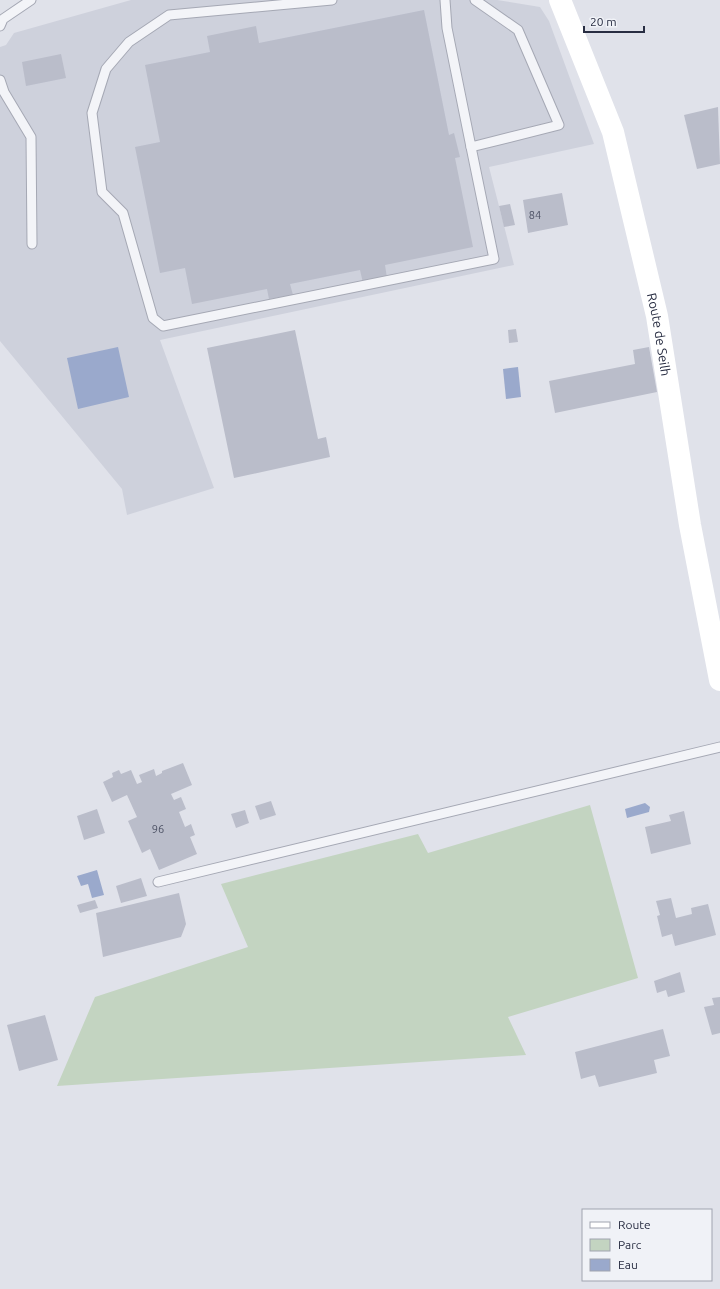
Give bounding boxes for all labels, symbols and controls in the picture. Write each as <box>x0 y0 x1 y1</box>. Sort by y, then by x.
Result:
scale bar <box>584 8 644 34</box>
text: 20 m <box>590 15 617 28</box>
house number: 84 <box>529 209 541 221</box>
street label: Route de Seilh <box>645 291 673 377</box>
house number: 96 <box>152 823 164 835</box>
legend <box>582 1209 712 1281</box>
text: Route <box>618 1218 651 1231</box>
text: Parc <box>618 1238 642 1251</box>
text: Eau <box>618 1258 638 1271</box>

